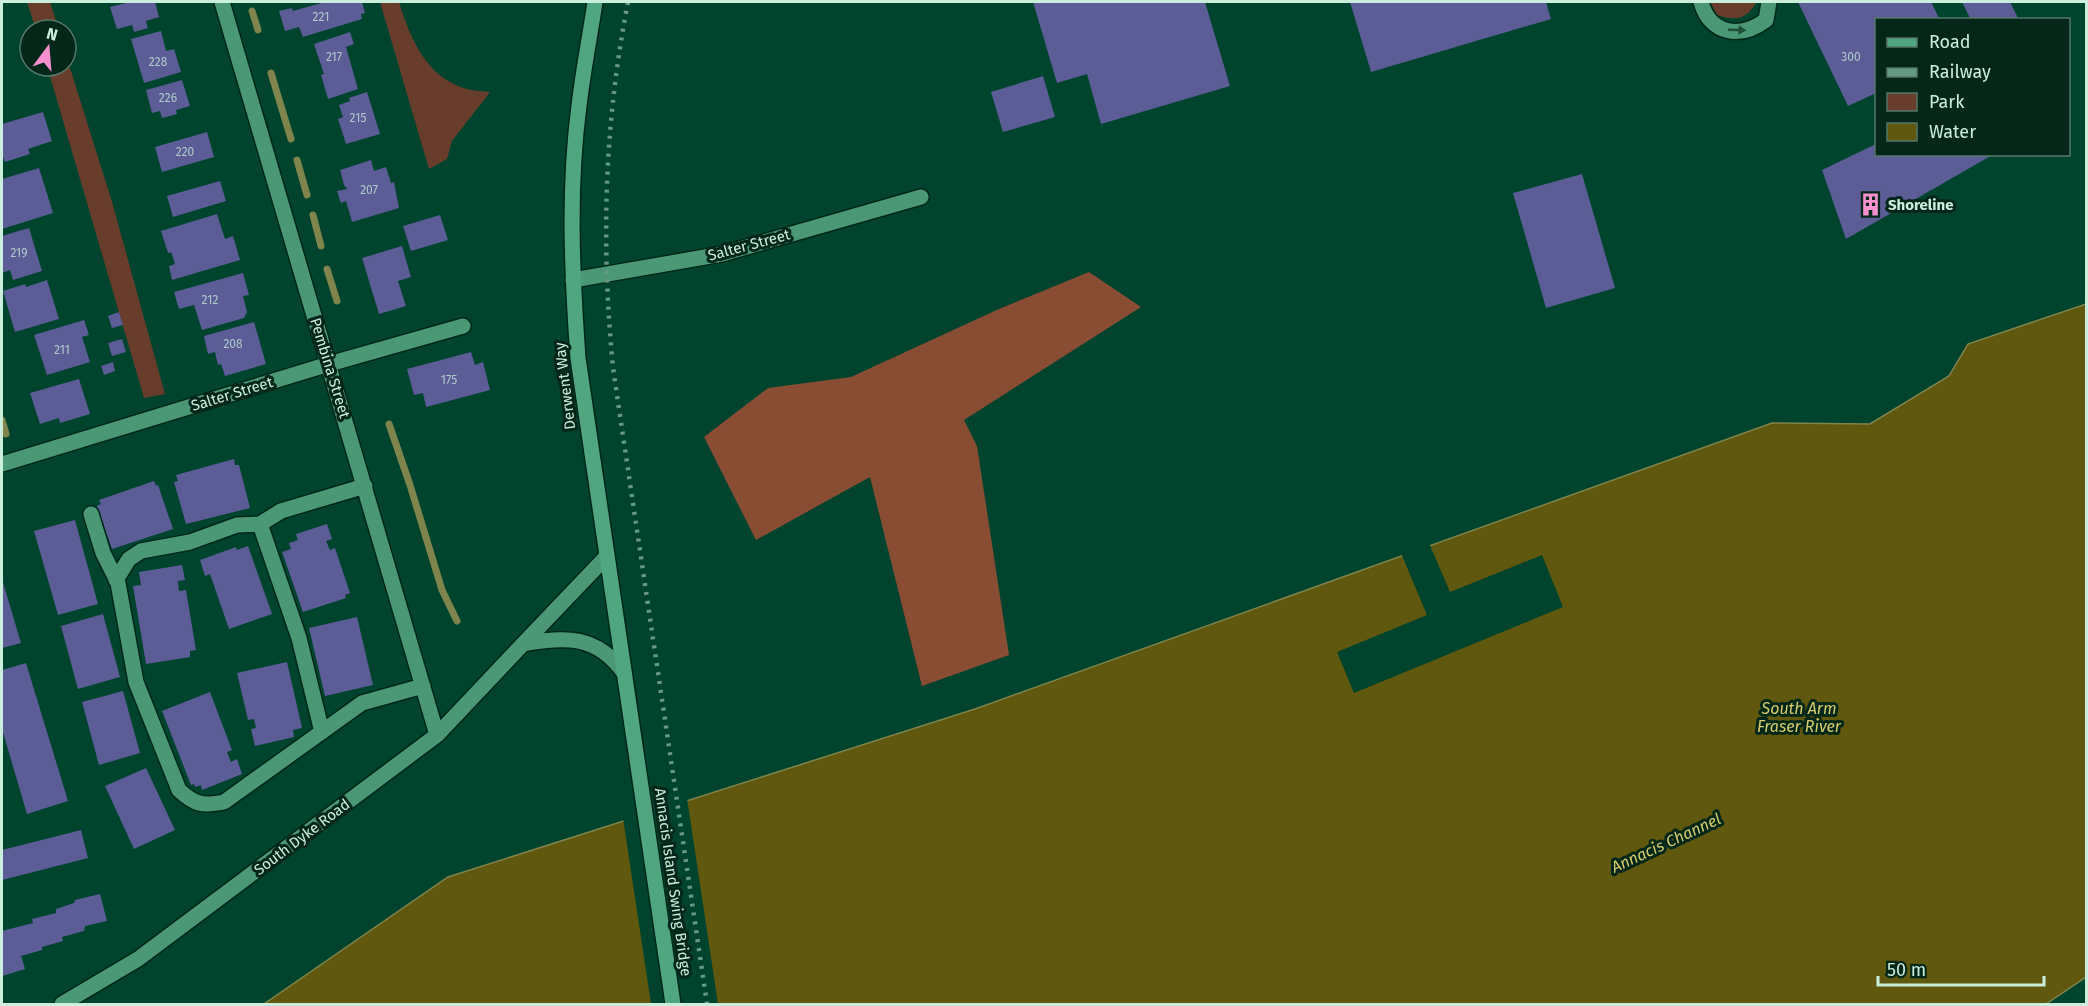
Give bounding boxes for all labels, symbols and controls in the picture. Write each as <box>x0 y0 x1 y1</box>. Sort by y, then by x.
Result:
house number: 221 <box>313 10 329 24</box>
north arrow <box>18 18 78 78</box>
legend <box>1875 18 2070 156</box>
text: N <box>44 23 60 45</box>
one-way arrow <box>1728 26 1747 35</box>
text: Road <box>1929 31 1971 53</box>
house number: 217 <box>326 50 342 64</box>
house number: 300 <box>1841 50 1861 64</box>
house number: 228 <box>149 55 168 69</box>
text: Railway <box>1929 61 1991 83</box>
house number: 226 <box>159 91 177 105</box>
text: Park <box>1929 91 1965 113</box>
house number: 215 <box>350 111 366 125</box>
text: Water <box>1929 121 1976 143</box>
house number: 220 <box>176 145 195 159</box>
house number: 207 <box>360 183 378 197</box>
building icon: Shoreline <box>1857 192 1883 218</box>
place label: Shoreline <box>1888 196 1953 214</box>
street label: Salter Street <box>706 225 793 265</box>
house number: 219 <box>10 246 28 260</box>
house number: 212 <box>202 293 218 307</box>
street label: Pembina Street <box>306 316 354 421</box>
house number: 208 <box>223 337 243 351</box>
street label: Derwent Way <box>551 341 579 431</box>
house number: 211 <box>54 343 70 357</box>
street label: Salter Street <box>189 373 276 415</box>
house number: 175 <box>441 373 457 387</box>
water label: South Arm Fraser River <box>1757 699 1842 736</box>
street label: Annacis Island Swing Bridge <box>651 787 695 977</box>
street label: South Dyke Road <box>251 795 353 879</box>
water label: Annacis Channel <box>1607 809 1724 877</box>
scale bar <box>1878 949 2044 987</box>
text: 50 m <box>1887 959 1926 981</box>

